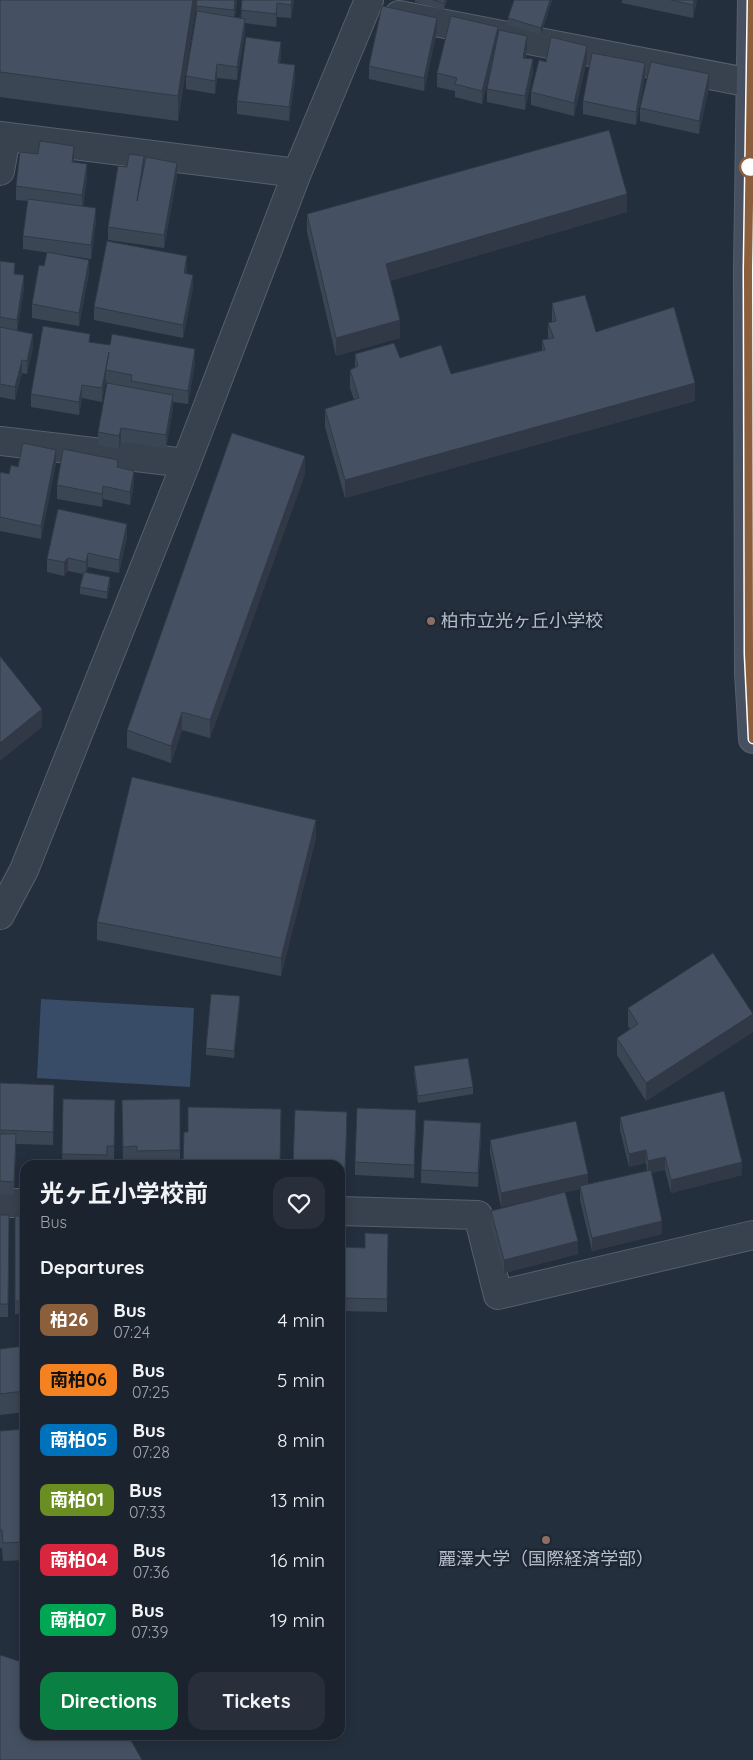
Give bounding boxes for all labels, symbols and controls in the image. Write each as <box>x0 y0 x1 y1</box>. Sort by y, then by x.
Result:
unlabelled marker <box>739 156 753 178</box>
place label: 柏市立光ヶ丘小学校 <box>441 609 603 632</box>
marker: 柏市立光ヶ丘小学校 <box>425 615 437 627</box>
button: heart <box>273 1177 325 1229</box>
text: 光ヶ丘小学校前 <box>40 1178 208 1208</box>
text: Bus <box>40 1212 67 1232</box>
text: Departures <box>40 1255 144 1279</box>
text: Bus <box>113 1298 146 1322</box>
text: 柏26 <box>50 1308 88 1331</box>
text: 4 min <box>277 1308 325 1332</box>
text: 07:24 <box>113 1322 150 1342</box>
text: Bus <box>132 1358 165 1382</box>
text: 南柏06 <box>50 1368 107 1391</box>
text: 5 min <box>277 1368 325 1392</box>
text: 07:25 <box>132 1382 169 1402</box>
text: Bus <box>132 1418 165 1442</box>
text: 南柏05 <box>50 1428 107 1451</box>
text: 8 min <box>277 1428 325 1452</box>
text: 07:28 <box>132 1442 170 1462</box>
text: Bus <box>129 1478 162 1502</box>
text: 南柏01 <box>50 1488 104 1511</box>
text: 13 min <box>270 1488 325 1512</box>
text: 07:33 <box>129 1502 166 1522</box>
marker: 麗澤大学（国際経済学部） <box>540 1534 552 1546</box>
text: Bus <box>133 1538 165 1562</box>
place label: 麗澤大学（国際経済学部） <box>438 1547 654 1570</box>
text: 南柏04 <box>50 1548 108 1571</box>
text: 16 min <box>270 1548 325 1572</box>
text: 07:36 <box>133 1562 169 1582</box>
text: Bus <box>131 1598 164 1622</box>
text: 南柏07 <box>50 1608 106 1631</box>
text: 19 min <box>270 1608 325 1632</box>
text: 07:39 <box>131 1622 168 1642</box>
button: Directions <box>40 1672 178 1730</box>
button: Tickets <box>188 1672 325 1730</box>

